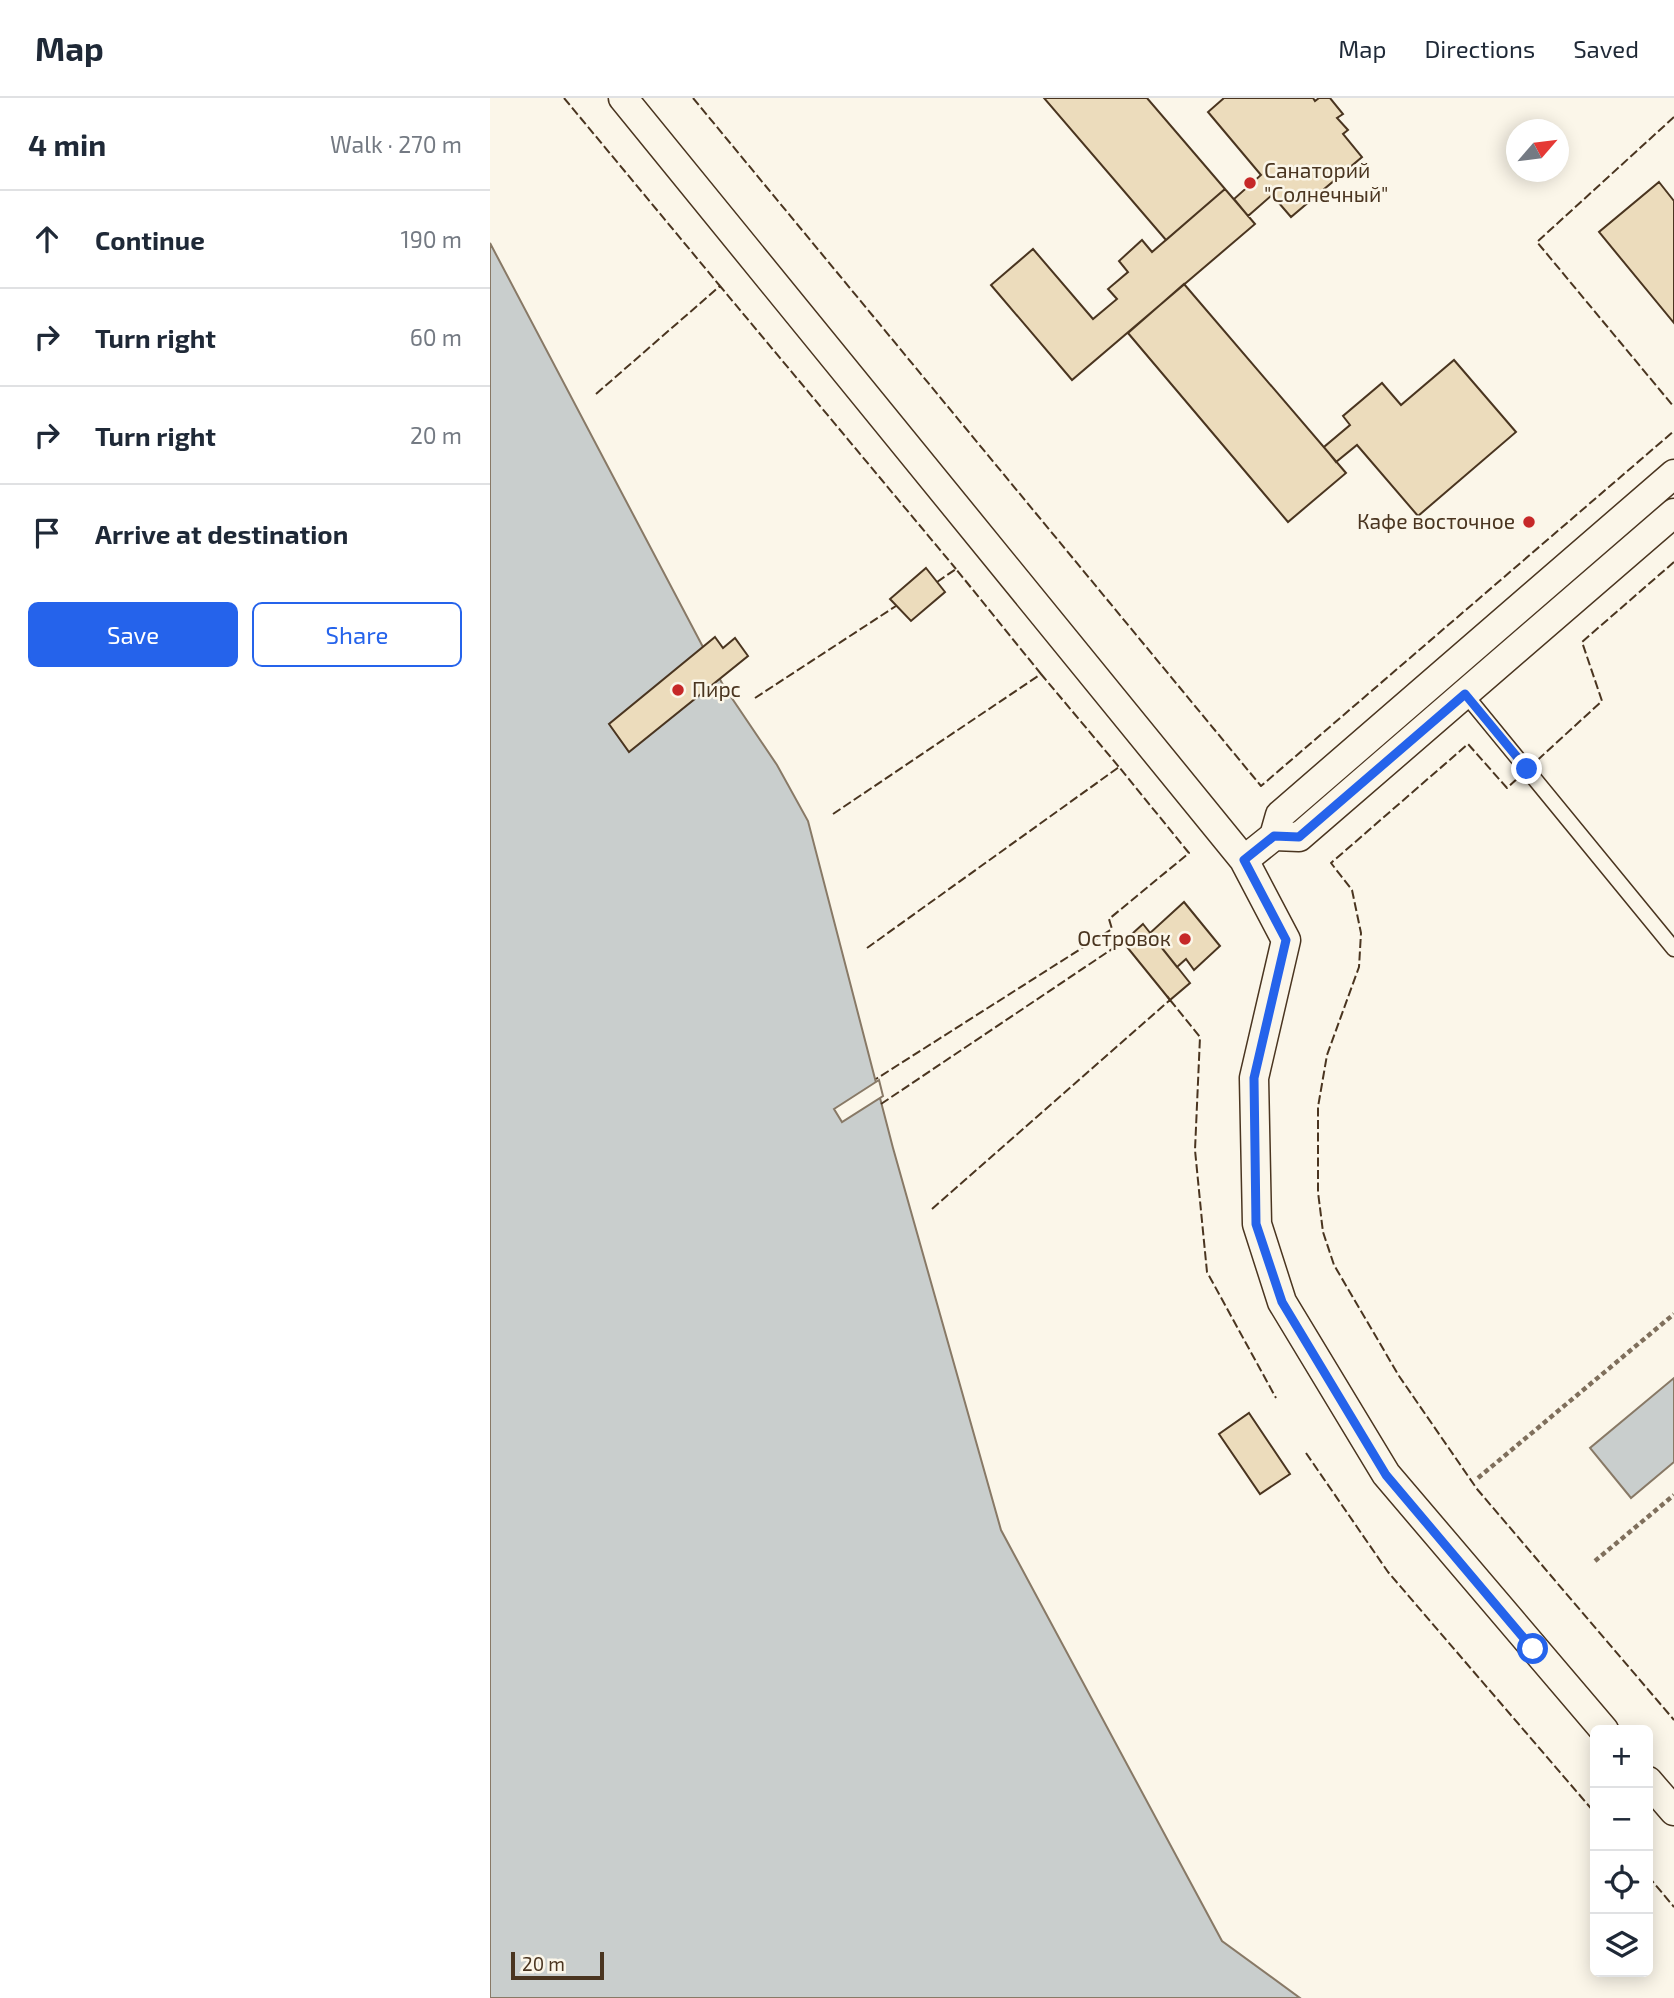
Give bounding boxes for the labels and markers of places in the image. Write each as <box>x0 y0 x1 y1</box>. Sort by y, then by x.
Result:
place label: Санаторий "Солнечный" <box>1264 157 1388 206</box>
marker: Санаторий "Солнечный" <box>1242 175 1258 191</box>
place label: Кафе восточное <box>1357 508 1515 533</box>
marker: Кафе восточное <box>1521 514 1537 530</box>
place label: Пирс <box>692 676 741 701</box>
marker: Пирс <box>670 682 686 698</box>
place label: Островок <box>1077 925 1171 950</box>
marker: Островок <box>1177 931 1193 947</box>

